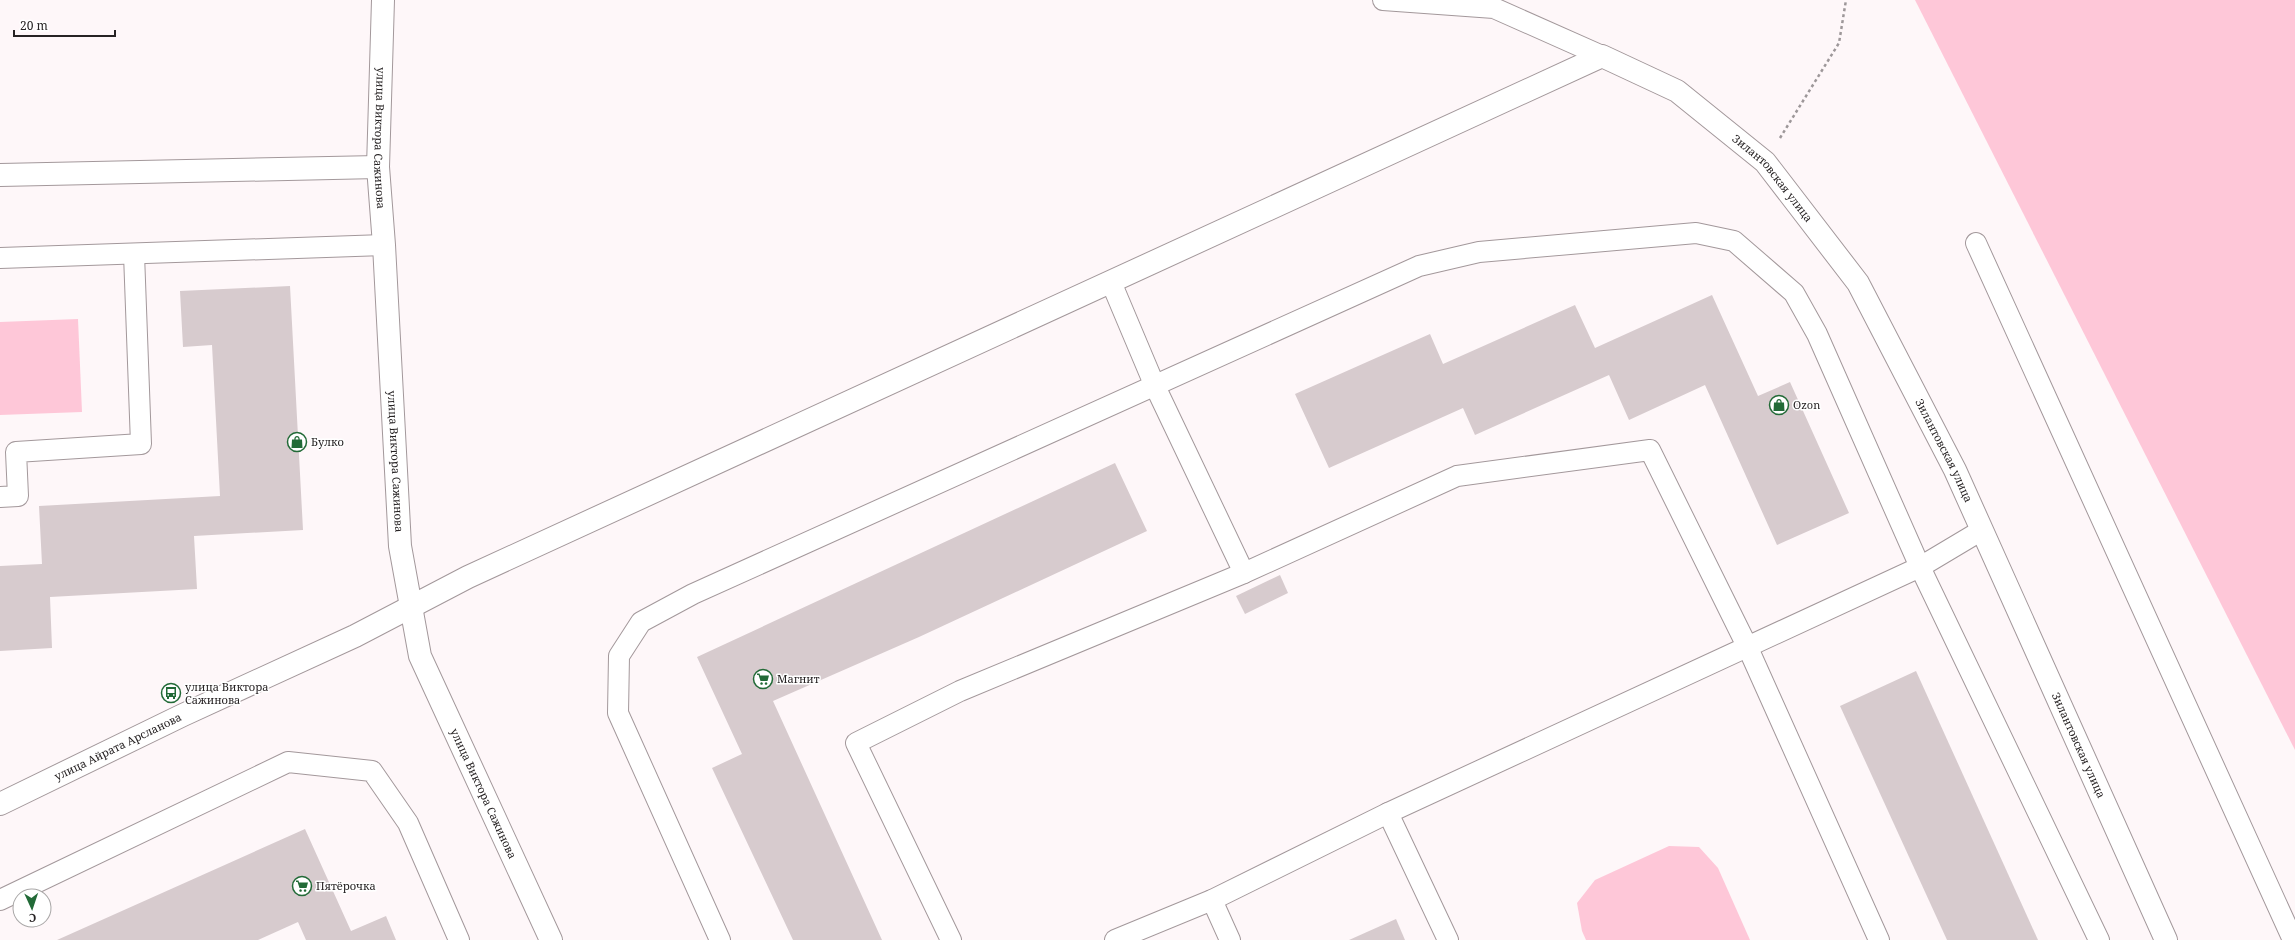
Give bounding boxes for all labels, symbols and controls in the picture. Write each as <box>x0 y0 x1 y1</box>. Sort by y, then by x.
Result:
scale bar <box>14 12 115 38</box>
text: 20 m <box>20 17 48 34</box>
street label: улица Виктора Сажинова <box>371 67 389 209</box>
street label: Зилантовская улица <box>1729 131 1816 225</box>
street label: улица Виктора Сажинова <box>385 390 407 533</box>
shop icon: Ozon <box>1768 394 1790 416</box>
street label: Зилантовская улица <box>1912 396 1977 505</box>
place label: Ozon <box>1793 397 1820 412</box>
shop icon: Булко <box>286 431 308 453</box>
place label: Булко <box>311 434 344 449</box>
supermarket icon: Магнит <box>752 668 774 690</box>
place label: Магнит <box>777 671 820 686</box>
place label: улица Виктора Сажинова <box>185 679 268 707</box>
bus stop icon: улица Виктора Сажинова <box>160 682 182 704</box>
street label: Зилантовская улица <box>2049 690 2109 800</box>
street label: улица Айрата Арсланова <box>51 709 184 784</box>
street label: улица Виктора Сажинова <box>447 726 520 861</box>
supermarket icon: Пятёрочка <box>291 875 313 897</box>
place label: Пятёрочка <box>316 878 376 893</box>
north arrow <box>12 888 52 928</box>
text: С <box>29 911 37 926</box>

